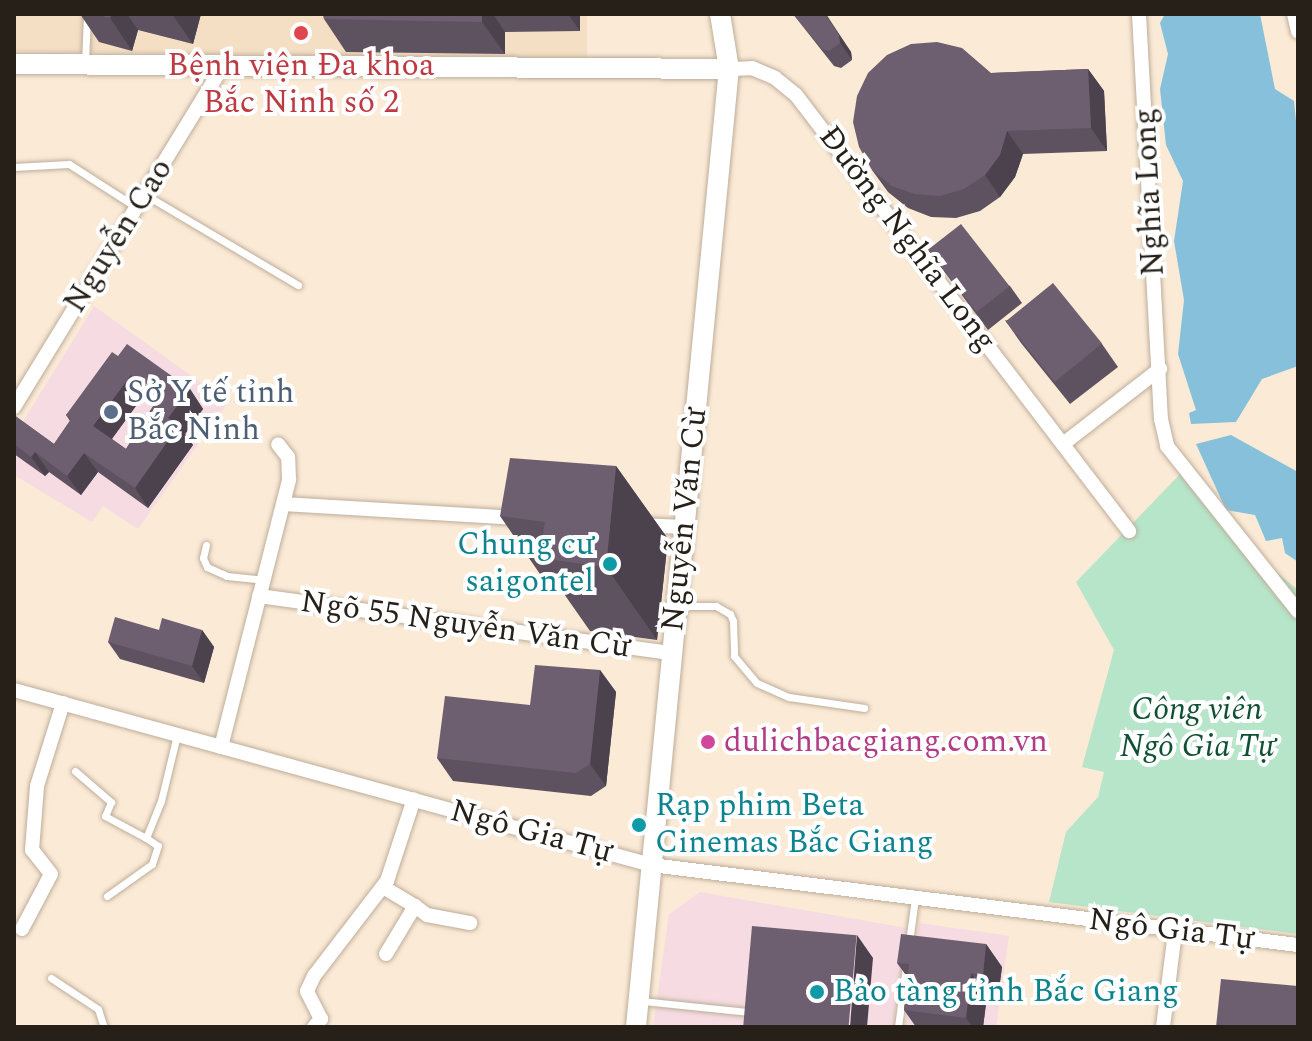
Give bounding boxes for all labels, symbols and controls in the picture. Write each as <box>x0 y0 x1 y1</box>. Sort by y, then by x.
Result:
marker: Bệnh viện Đa khoa Bắc Ninh số 2 <box>290 22 312 44</box>
place label: Bệnh viện Đa khoa Bắc Ninh số 2 <box>167 48 435 123</box>
street label: Nghĩa Long <box>1126 107 1174 277</box>
street label: Đường Nghĩa Long <box>810 119 1004 359</box>
street label: Nguyễn Cao <box>56 152 182 320</box>
place label: Sở Y tế tỉnh Bắc Ninh <box>127 375 294 450</box>
marker: Sở Y tế tỉnh Bắc Ninh <box>102 403 120 421</box>
street label: Nguyễn Văn Cừ <box>654 407 716 633</box>
place label: Chung cư saigontel <box>457 527 594 602</box>
marker: Chung cư saigontel <box>601 555 619 573</box>
street label: Ngõ 55 Nguyễn Văn Cừ <box>298 583 632 667</box>
park label: Công viên Ngô Gia Tự <box>1120 692 1274 767</box>
place label: dulichbacgiang.com.vn <box>724 723 1048 761</box>
marker: dulichbacgiang.com.vn <box>699 733 717 751</box>
place label: Rạp phim Beta Cinemas Bắc Giang <box>655 788 933 863</box>
street label: Ngô Gia Tự <box>446 792 616 872</box>
marker: Rạp phim Beta Cinemas Bắc Giang <box>630 816 648 834</box>
street label: Ngô Gia Tự <box>1087 901 1255 959</box>
place label: Bảo tàng tỉnh Bắc Giang <box>833 973 1179 1011</box>
marker: Bảo tàng tỉnh Bắc Giang <box>808 983 826 1001</box>

